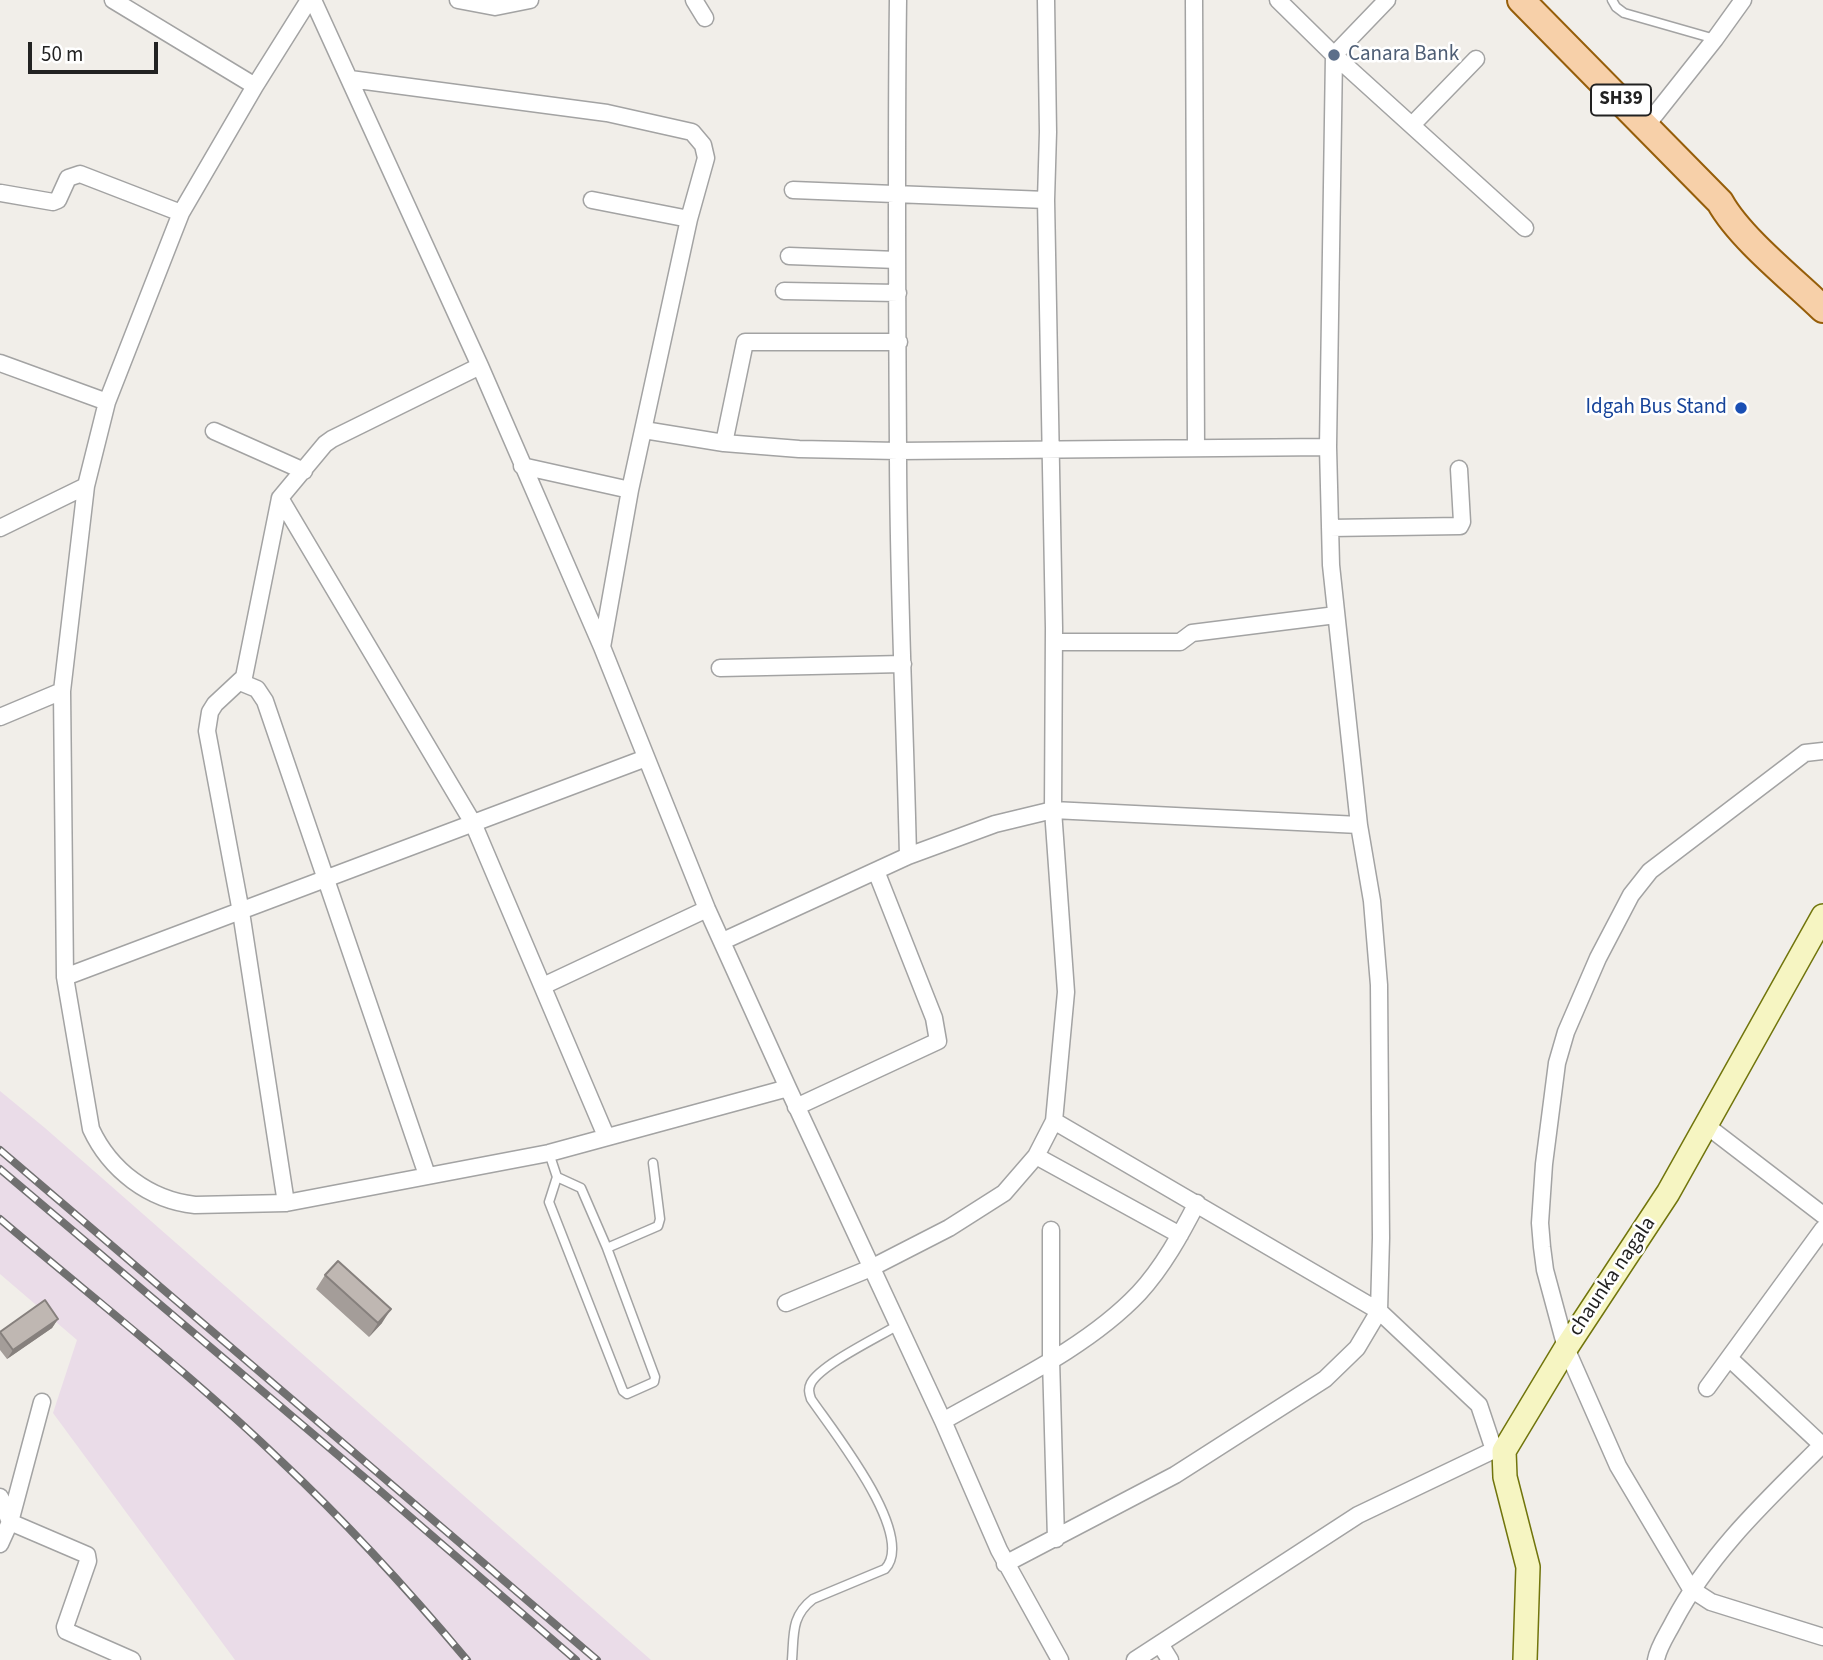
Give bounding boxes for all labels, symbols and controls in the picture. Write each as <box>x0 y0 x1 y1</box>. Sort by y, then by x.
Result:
scale bar <box>32 28 161 72</box>
text: 50 m <box>41 39 83 69</box>
place label: Canara Bank <box>1348 42 1459 68</box>
marker: Canara Bank <box>1326 47 1342 63</box>
road number: SH39 <box>1591 85 1651 116</box>
place label: Idgah Bus Stand <box>1586 395 1727 421</box>
marker: Idgah Bus Stand <box>1733 400 1749 416</box>
street label: chaunka nagala <box>1564 1213 1662 1341</box>

